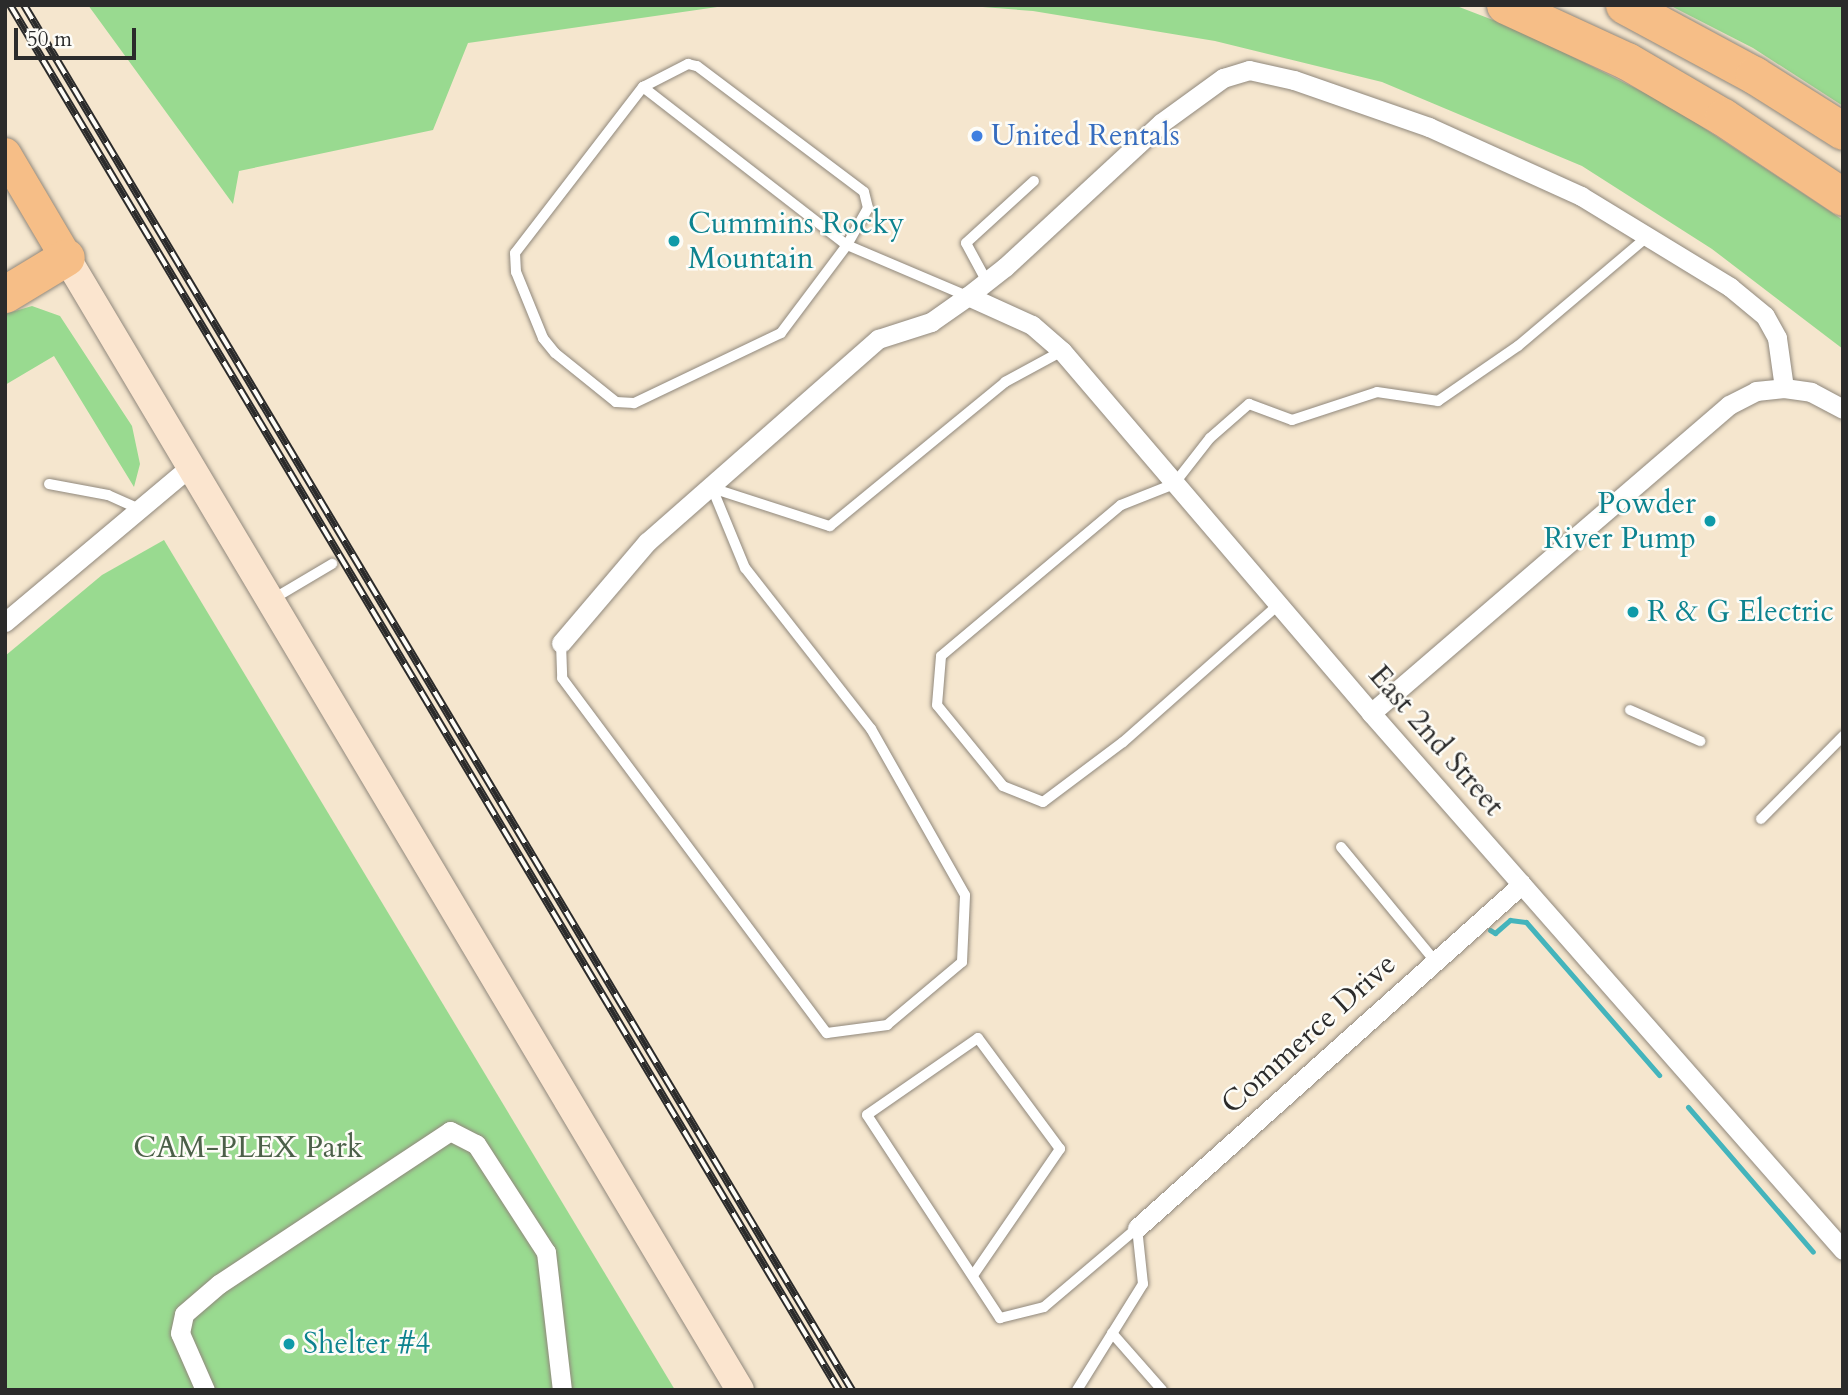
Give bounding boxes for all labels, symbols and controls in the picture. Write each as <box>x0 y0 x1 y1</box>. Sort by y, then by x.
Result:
scale bar <box>18 14 140 58</box>
text: 50 m <box>27 25 72 54</box>
place label: United Rentals <box>991 118 1180 154</box>
marker: United Rentals <box>969 128 985 144</box>
place label: Cummins Rocky Mountain <box>688 206 904 276</box>
marker: Cummins Rocky Mountain <box>666 233 682 249</box>
place label: Powder River Pump <box>1543 486 1696 556</box>
marker: Powder River Pump <box>1702 513 1718 529</box>
place label: R & G Electric <box>1647 594 1834 630</box>
marker: R & G Electric <box>1625 604 1641 620</box>
street label: East 2nd Street <box>1361 658 1511 824</box>
street label: Commerce Drive <box>1214 946 1404 1122</box>
park label: CAM-PLEX Park <box>133 1130 363 1166</box>
place label: Shelter #4 <box>303 1326 431 1362</box>
marker: Shelter #4 <box>281 1336 297 1352</box>

